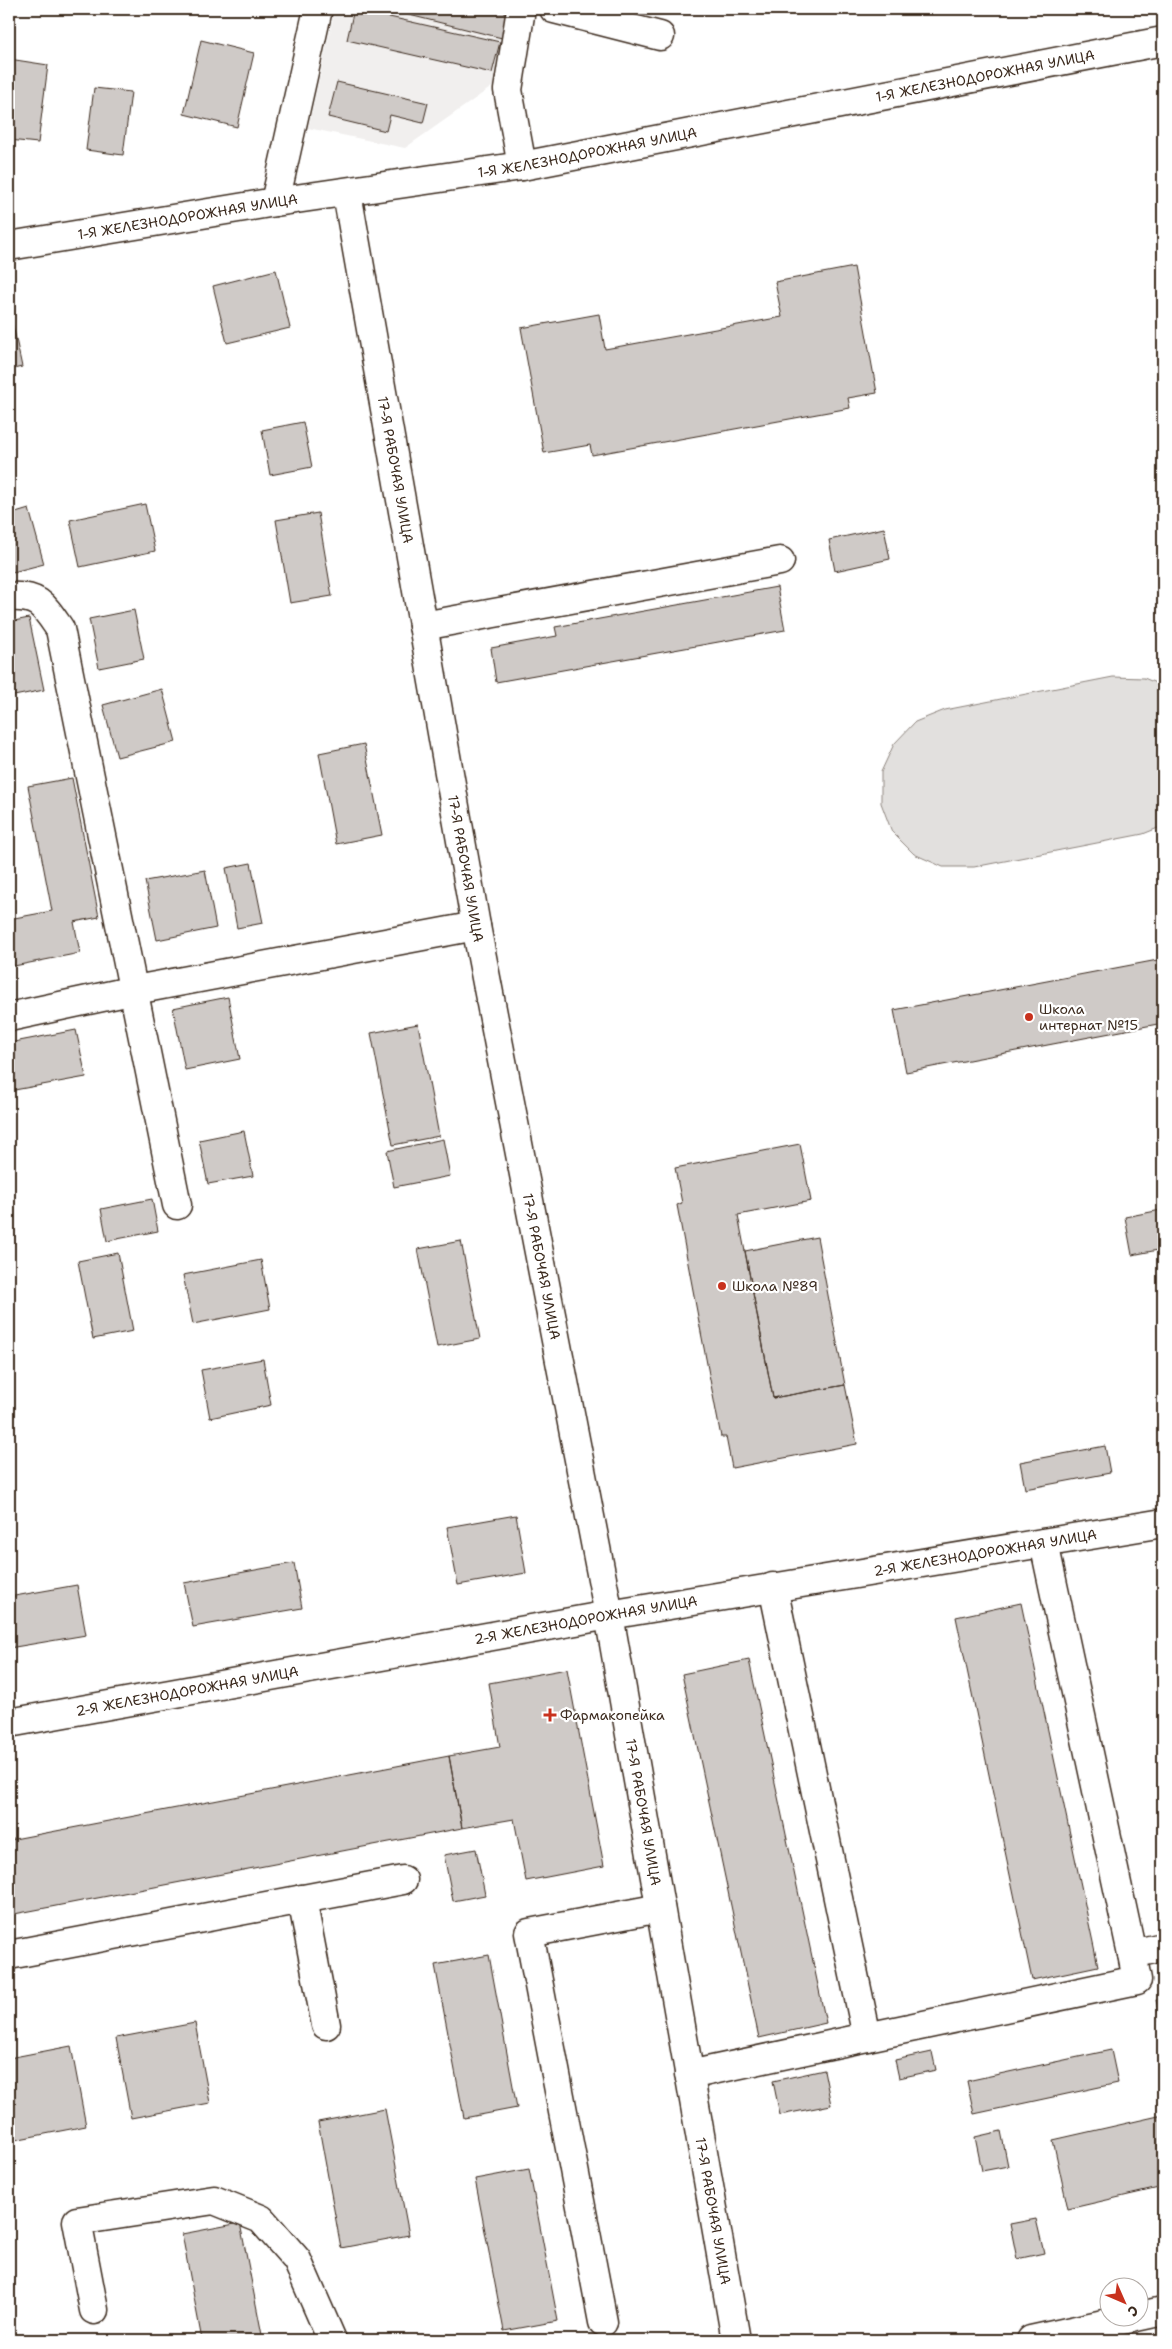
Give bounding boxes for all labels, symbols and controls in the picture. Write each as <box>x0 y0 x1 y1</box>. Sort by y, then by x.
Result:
street label: 1-Я ЖЕЛЕЗНОДОРОЖНАЯ УЛИЦА <box>874 46 1096 106</box>
street label: 1-Я ЖЕЛЕЗНОДОРОЖНАЯ УЛИЦА <box>477 123 699 181</box>
street label: 1-Я ЖЕЛЕЗНОДОРОЖНАЯ УЛИЦА <box>76 190 299 244</box>
street label: 17-Я РАБОЧАЯ УЛИЦА <box>374 395 417 545</box>
street label: 17-Я РАБОЧАЯ УЛИЦА <box>444 794 488 944</box>
place label: Школа интернат №15 <box>1039 1000 1138 1034</box>
marker: Школа интернат №15 <box>1023 1011 1035 1023</box>
street label: 17-Я РАБОЧАЯ УЛИЦА <box>519 1192 565 1341</box>
place label: Школа №89 <box>732 1277 818 1295</box>
marker: Школа №89 <box>716 1280 728 1292</box>
street label: 2-Я ЖЕЛЕЗНОДОРОЖНАЯ УЛИЦА <box>872 1525 1098 1580</box>
street label: 2-Я ЖЕЛЕЗНОДОРОЖНАЯ УЛИЦА <box>473 1591 699 1648</box>
street label: 2-Я ЖЕЛЕЗНОДОРОЖНАЯ УЛИЦА <box>74 1662 300 1720</box>
place label: Фармакопейка <box>560 1706 665 1724</box>
marker: Фармакопейка <box>544 1709 556 1721</box>
street label: 17-Я РАБОЧАЯ УЛИЦА <box>622 1737 665 1887</box>
street label: 17-Я РАБОЧАЯ УЛИЦА <box>692 2136 735 2286</box>
north arrow <box>1100 2276 1150 2326</box>
text: С <box>1124 2302 1143 2321</box>

